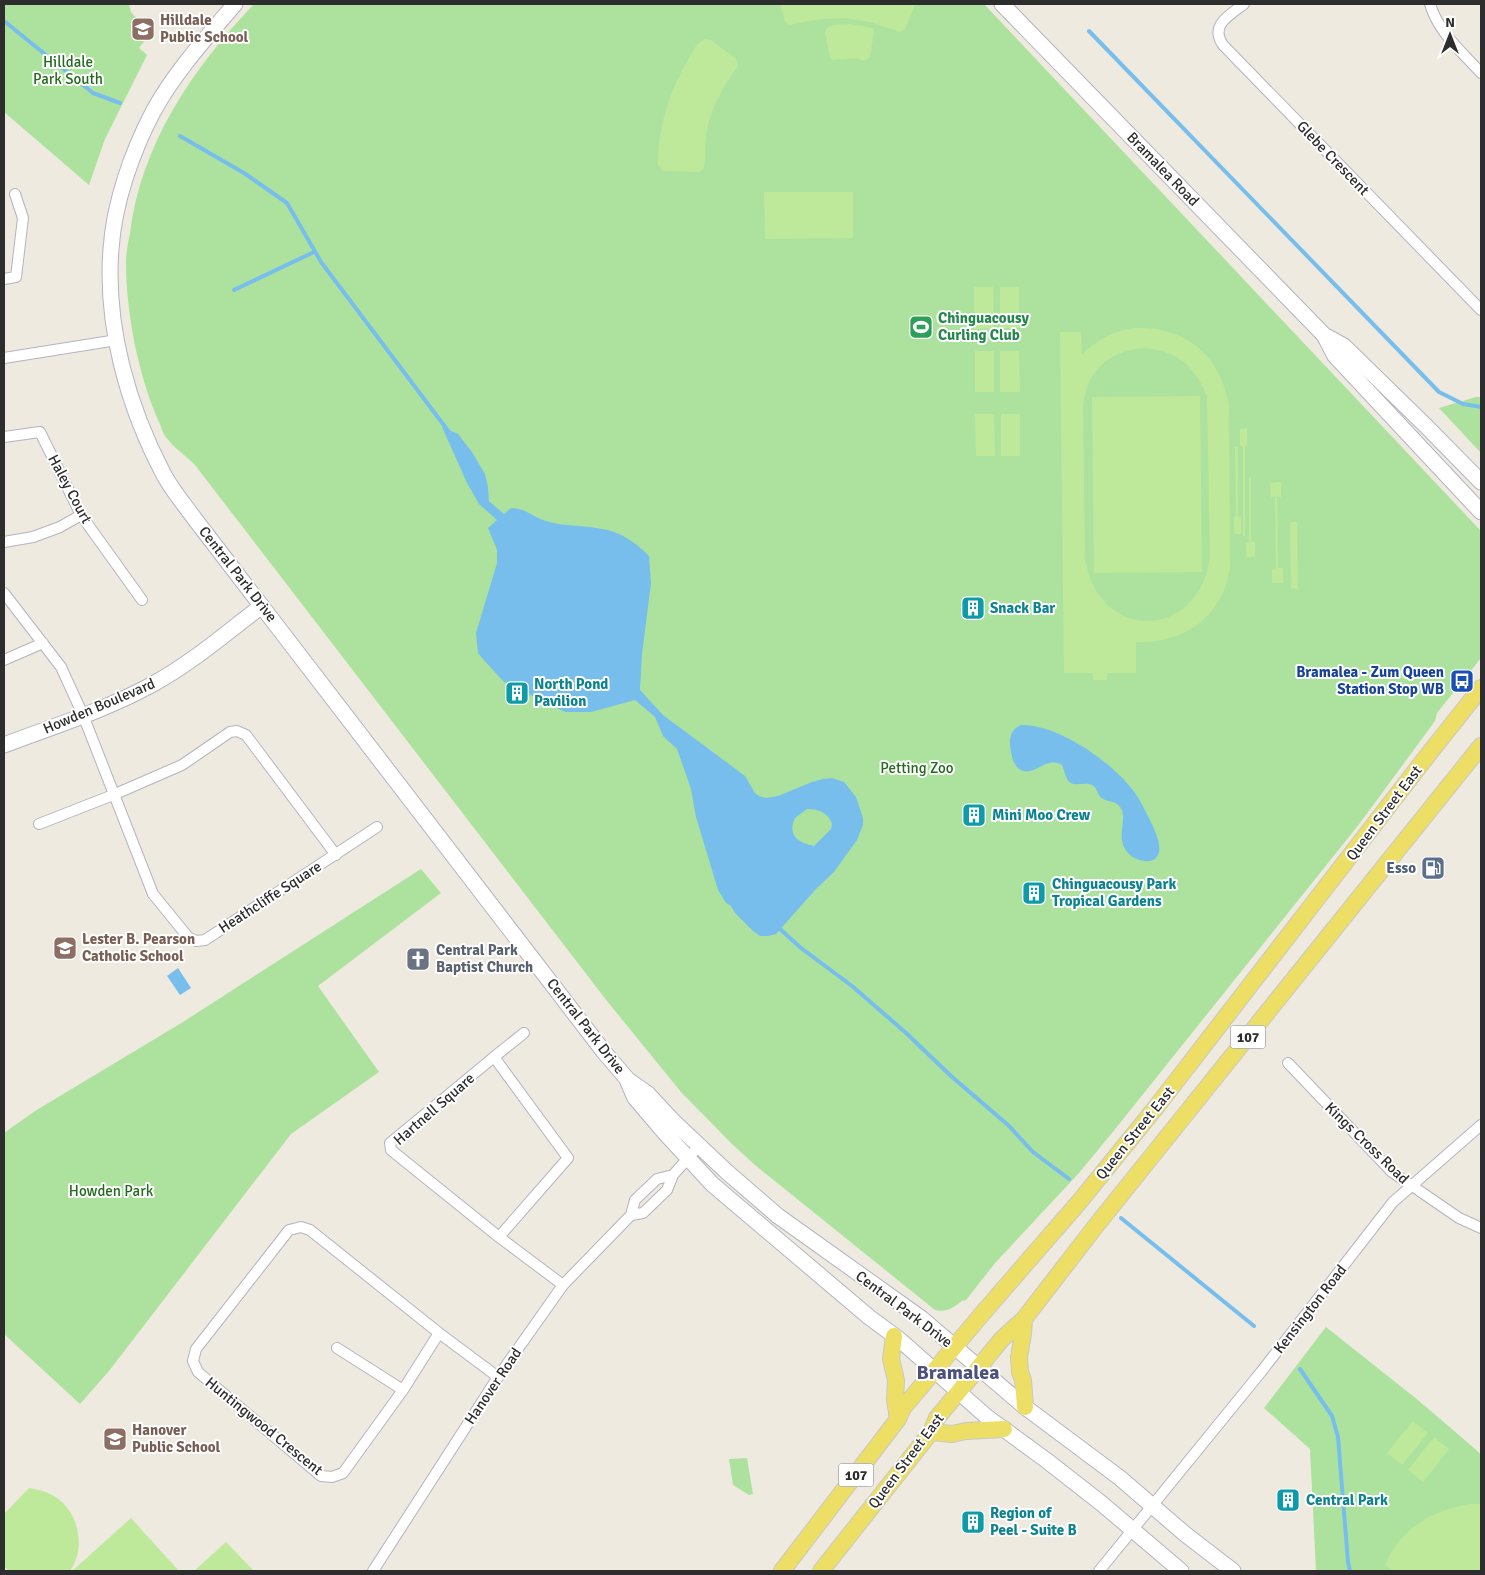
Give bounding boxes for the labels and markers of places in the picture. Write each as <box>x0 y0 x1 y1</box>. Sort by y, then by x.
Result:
place label: Hilldale Public School <box>160 11 249 46</box>
school or university icon: Hilldale Public School <box>130 16 156 42</box>
place label: Chinguacousy Curling Club <box>938 309 1030 344</box>
sports icon: Chinguacousy Curling Club <box>908 314 934 340</box>
building icon: Snack Bar <box>960 595 986 621</box>
place label: Snack Bar <box>990 599 1055 617</box>
place label: Bramalea - Zum Queen Station Stop WB <box>1296 663 1444 698</box>
bus stop icon: Bramalea - Zum Queen Station Stop WB <box>1449 668 1475 694</box>
place label: North Pond Pavilion <box>534 675 608 710</box>
building icon: North Pond Pavilion <box>504 680 530 706</box>
building icon: Mini Moo Crew <box>961 802 987 828</box>
place label: Mini Moo Crew <box>992 806 1091 824</box>
fuel station icon: Esso <box>1420 855 1446 881</box>
place label: Esso <box>1386 859 1416 877</box>
place label: Chinguacousy Park Tropical Gardens <box>1052 875 1176 910</box>
building icon: Chinguacousy Park Tropical Gardens <box>1021 880 1047 906</box>
place label: Lester B. Pearson Catholic School <box>82 930 195 965</box>
school or university icon: Lester B. Pearson Catholic School <box>52 935 78 961</box>
place label: Central Park Baptist Church <box>436 941 533 976</box>
church icon: Central Park Baptist Church <box>405 946 431 972</box>
place label: Hanover Public School <box>132 1421 221 1456</box>
school or university icon: Hanover Public School <box>102 1426 128 1452</box>
building icon: Central Park <box>1275 1487 1301 1513</box>
place label: Central Park <box>1306 1491 1388 1509</box>
place label: Region of Peel - Suite B <box>990 1504 1077 1539</box>
building icon: Region of Peel - Suite B <box>960 1509 986 1535</box>

